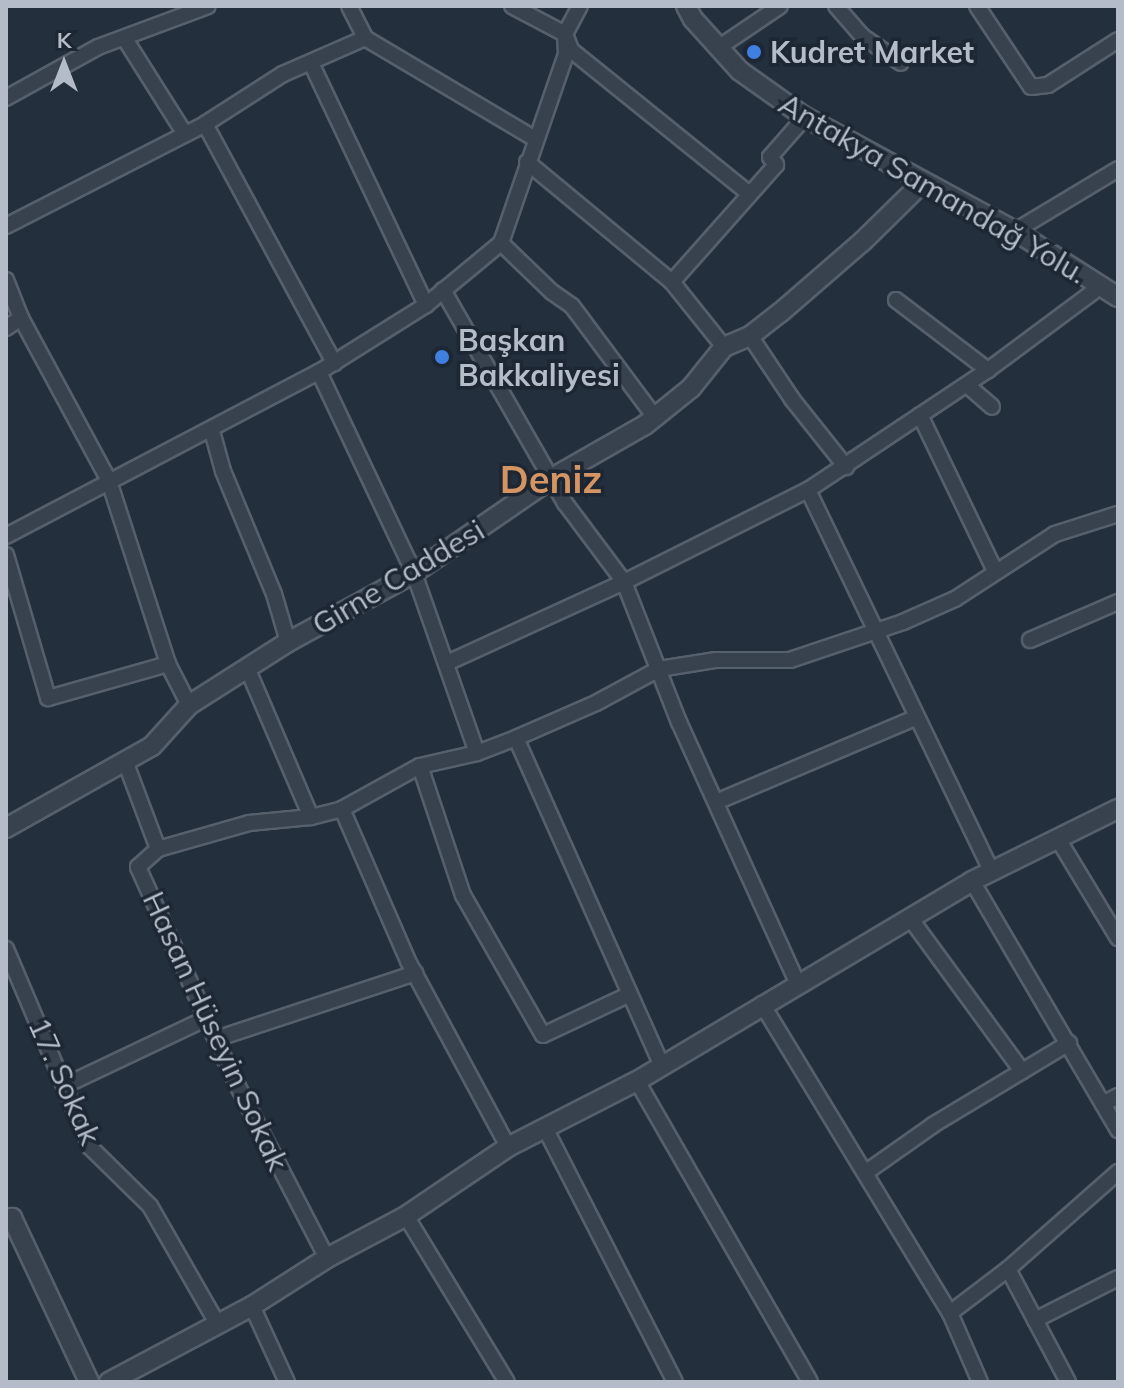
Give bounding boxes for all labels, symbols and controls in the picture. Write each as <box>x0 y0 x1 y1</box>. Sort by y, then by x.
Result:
north arrow <box>24 24 104 104</box>
text: K <box>57 26 71 54</box>
place label: Kudret Market <box>770 34 974 70</box>
marker: Kudret Market <box>745 43 763 61</box>
street label: Antakya Samandağ Yolu. <box>773 85 1093 291</box>
place label: Başkan Bakkaliyesi <box>458 322 620 392</box>
marker: Başkan Bakkaliyesi <box>433 348 451 366</box>
district label: Deniz <box>500 457 602 503</box>
street label: Girne Caddesi <box>306 512 490 642</box>
street label: Hasan Hüseyin Sokak <box>136 886 296 1176</box>
street label: 17. Sokak <box>21 1012 109 1150</box>

